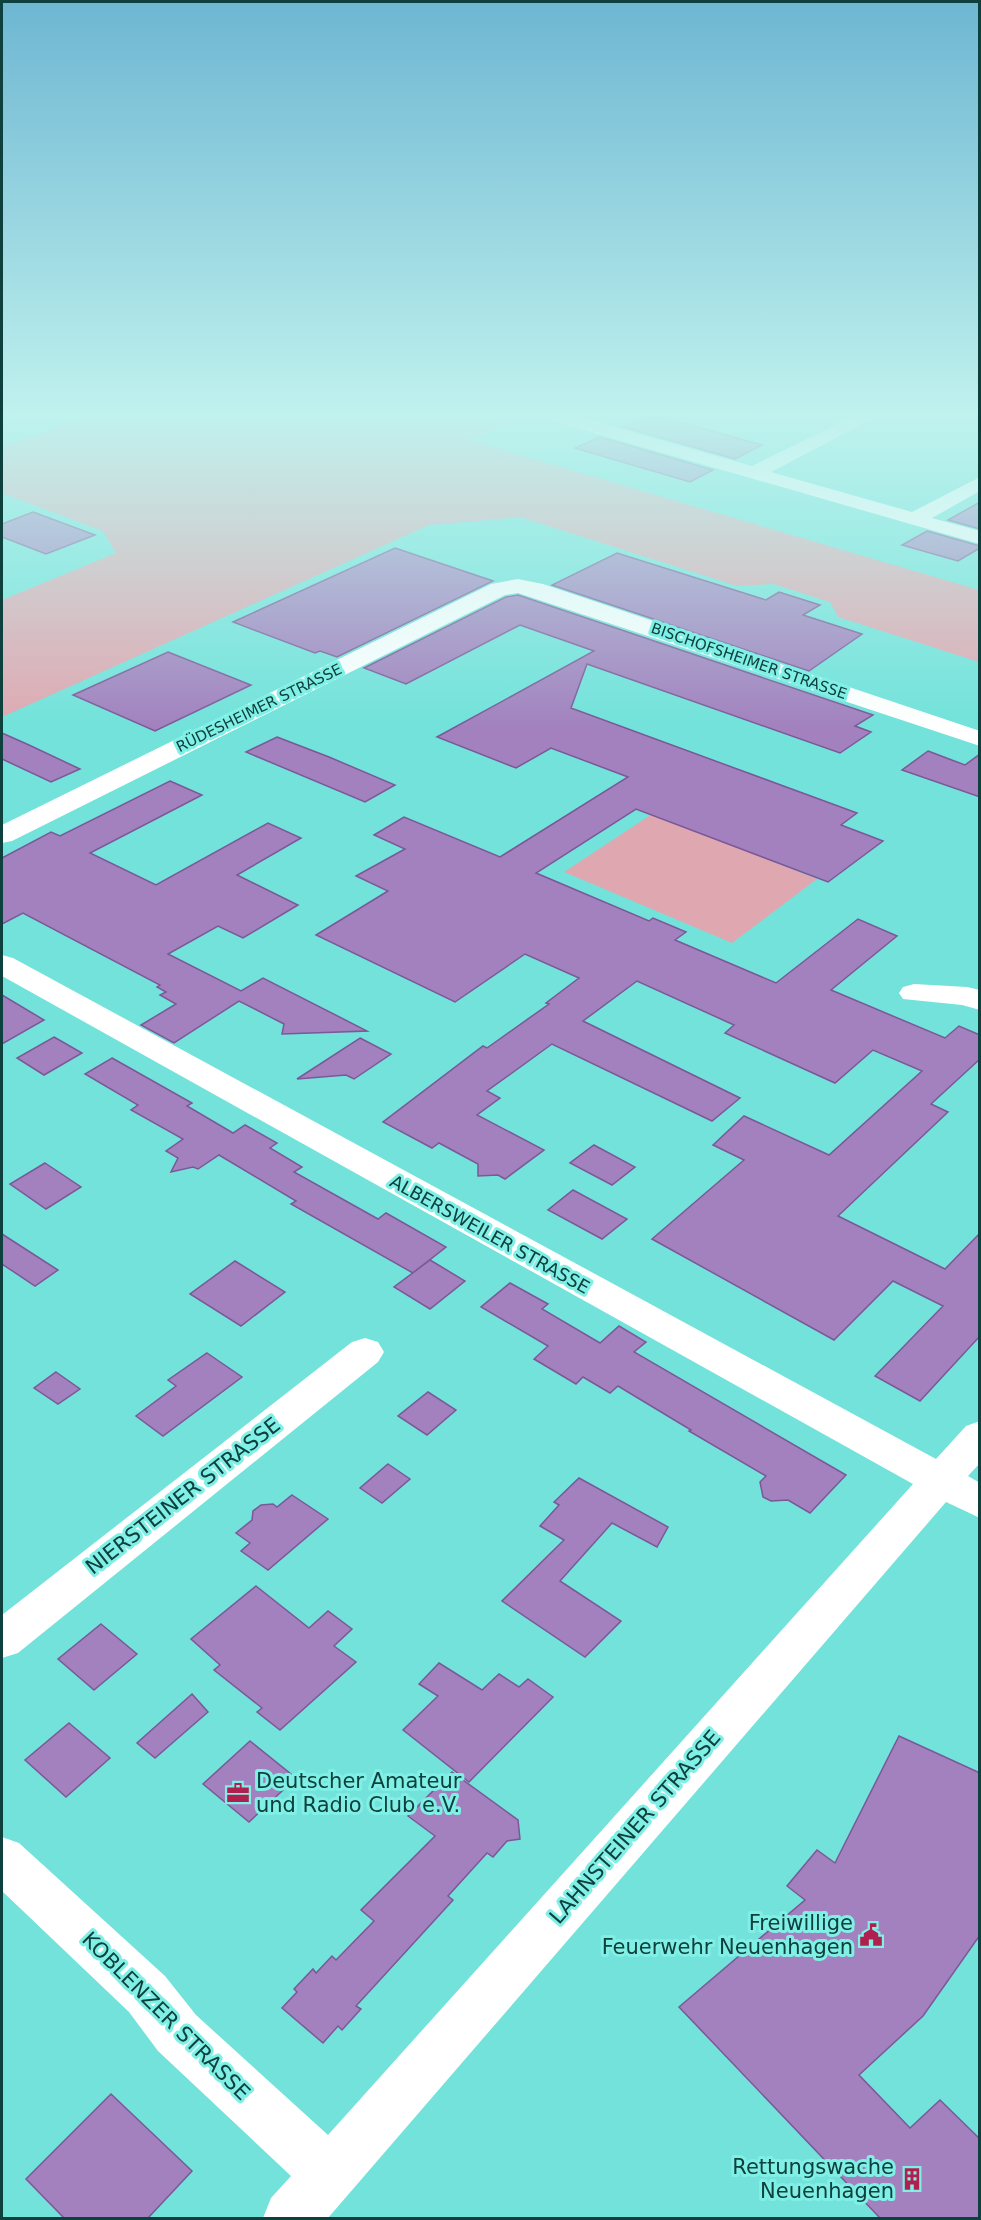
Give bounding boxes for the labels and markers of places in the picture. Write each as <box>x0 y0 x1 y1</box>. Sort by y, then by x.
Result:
place label: Deutscher Amateur und Radio Club e.V. <box>256 1769 462 1817</box>
office icon: Deutscher Amateur und Radio Club e.V. <box>225 1780 251 1806</box>
place label: Freiwillige Feuerwehr Neuenhagen <box>602 1911 853 1959</box>
public building icon: Freiwillige Feuerwehr Neuenhagen <box>858 1922 884 1948</box>
place label: Rettungswache Neuenhagen <box>732 2155 894 2203</box>
building icon: Rettungswache Neuenhagen <box>899 2166 925 2192</box>

